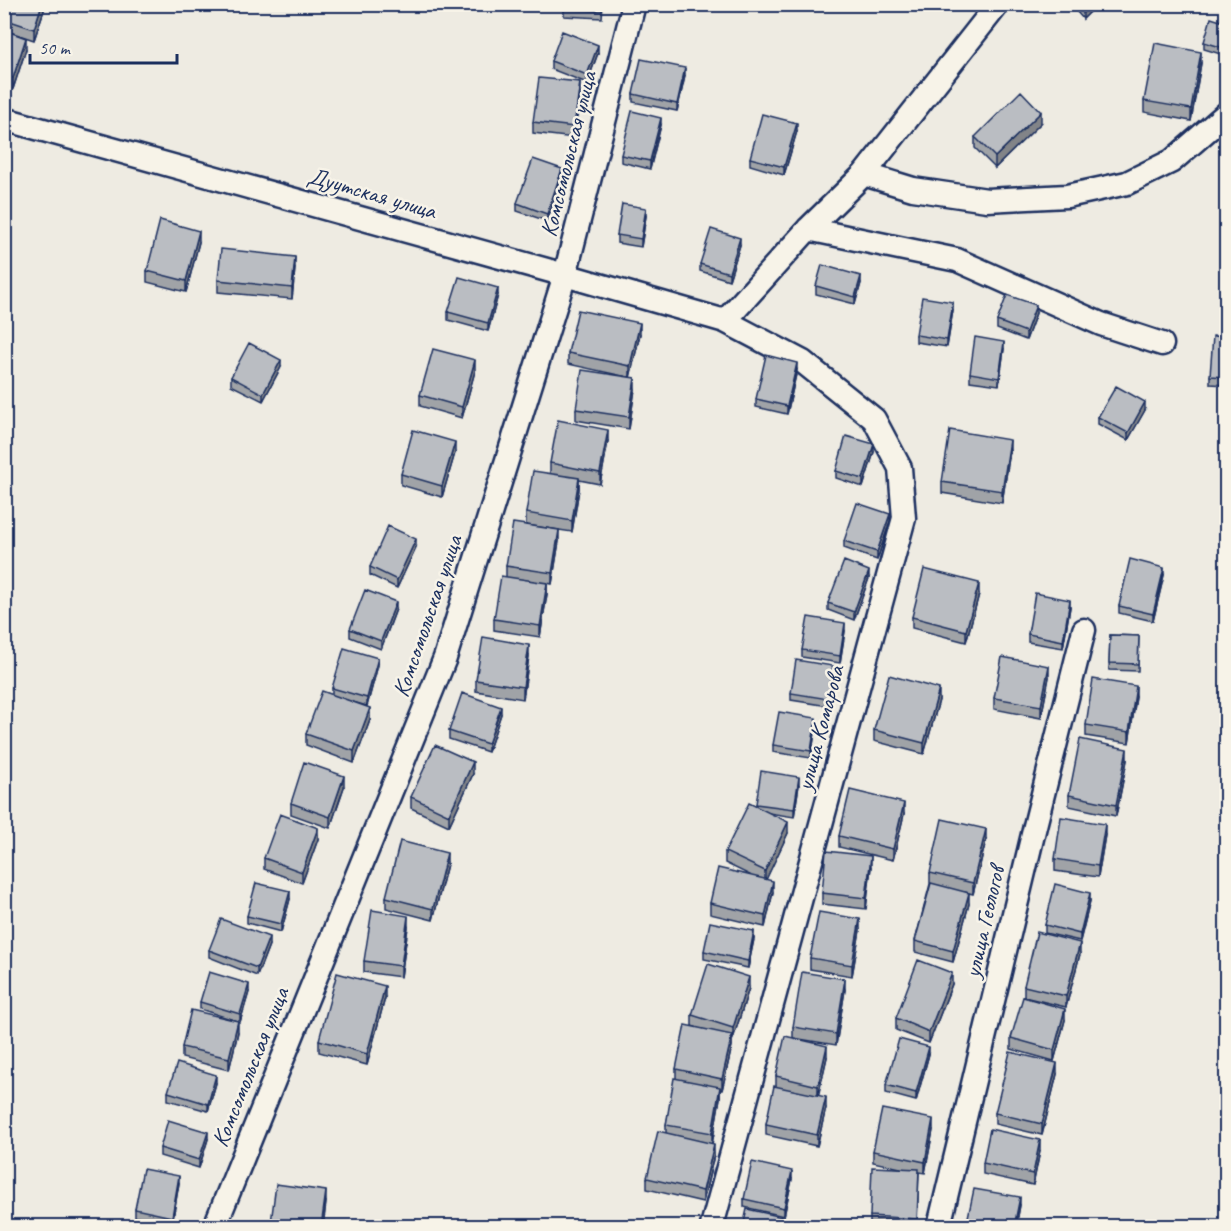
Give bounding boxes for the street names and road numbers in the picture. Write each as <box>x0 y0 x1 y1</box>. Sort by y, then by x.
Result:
street label: Комсомольская улица <box>533 67 603 240</box>
street label: Дуутская улица <box>304 160 441 226</box>
street label: Комсомольская улица <box>385 530 469 701</box>
street label: улица Комарова <box>788 661 851 796</box>
street label: улица Геологов <box>956 860 1012 982</box>
street label: Комсомольская улица <box>204 982 296 1151</box>

